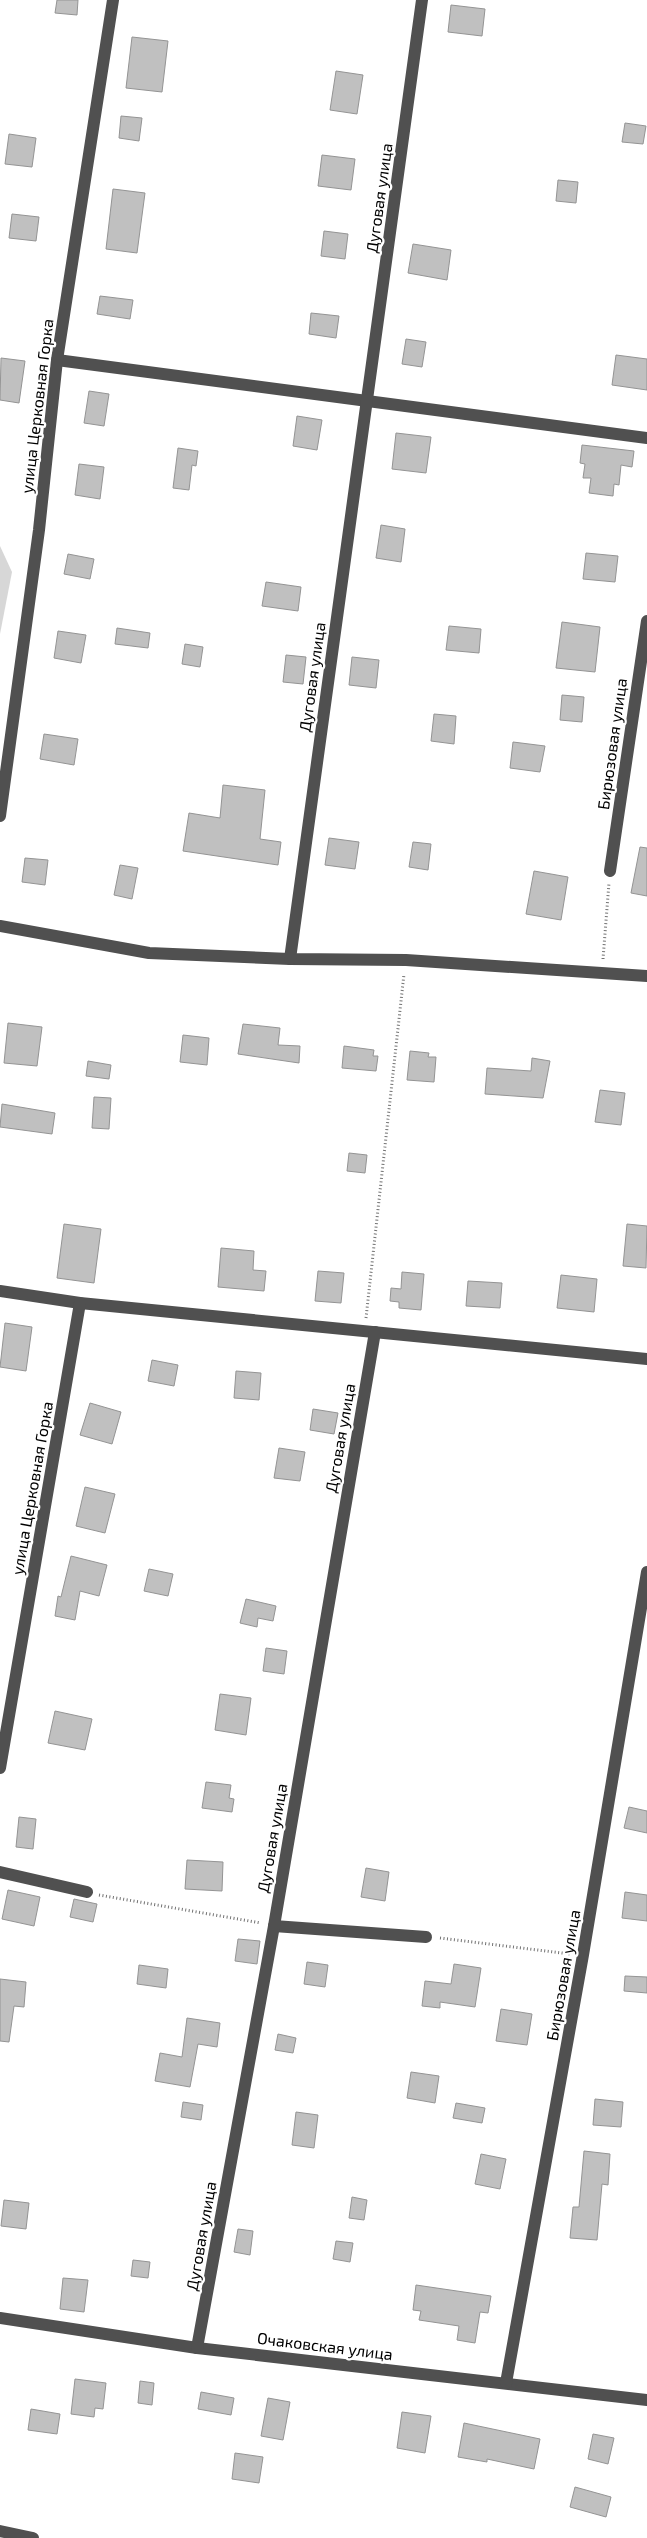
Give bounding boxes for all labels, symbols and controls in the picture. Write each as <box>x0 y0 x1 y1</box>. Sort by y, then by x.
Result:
street label: Дуговая улица <box>361 142 397 254</box>
street label: улица Церковная Горка <box>16 318 58 494</box>
street label: Дуговая улица <box>294 621 330 733</box>
street label: Бирюзовая улица <box>593 677 631 811</box>
street label: Дуговая улица <box>321 1382 359 1494</box>
street label: улица Церковная Горка <box>7 1400 57 1576</box>
street label: Дуговая улица <box>253 1782 291 1894</box>
street label: Бирюзовая улица <box>542 1908 584 2042</box>
street label: Дуговая улица <box>182 2180 220 2292</box>
street label: Очаковская улица <box>256 2328 394 2364</box>

